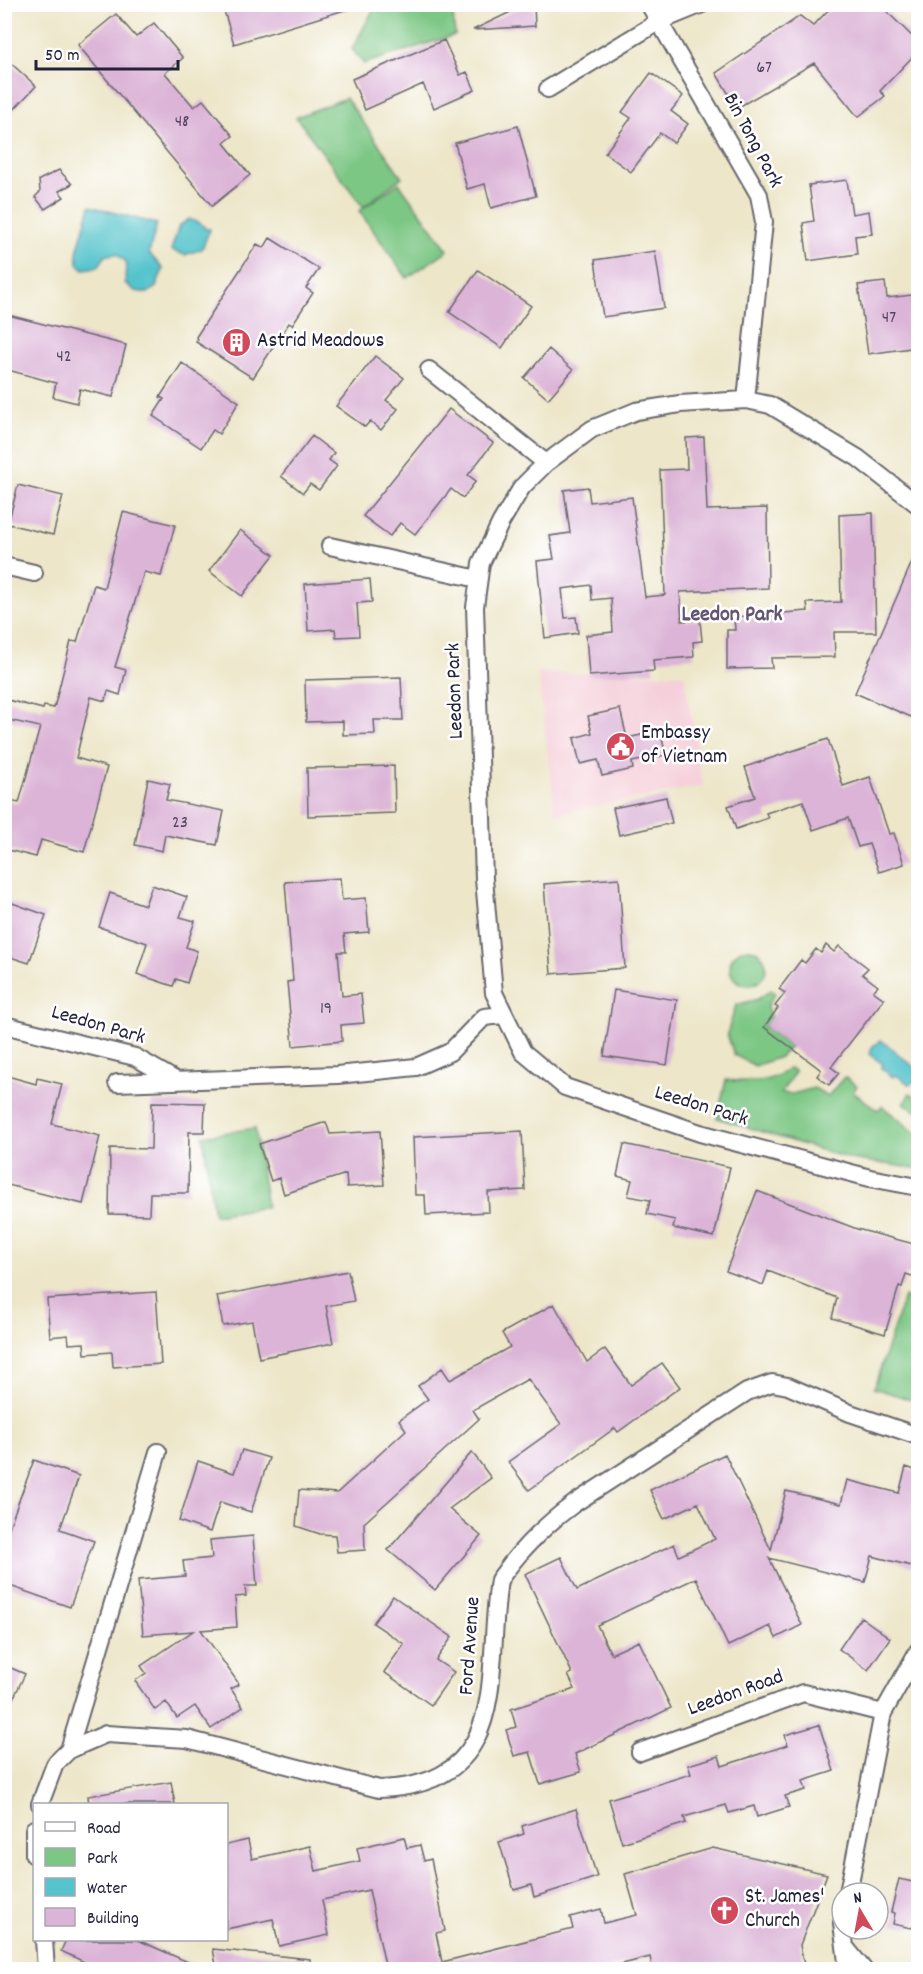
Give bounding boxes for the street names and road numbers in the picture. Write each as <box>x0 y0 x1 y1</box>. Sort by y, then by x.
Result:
street label: Bin Tong Park <box>714 88 790 194</box>
street label: Leedon Park <box>439 642 473 740</box>
street label: Leedon Park <box>47 998 149 1054</box>
street label: Leedon Park <box>650 1079 752 1135</box>
street label: Ford Avenue <box>453 1596 489 1696</box>
street label: Leedon Road <box>684 1663 788 1725</box>

